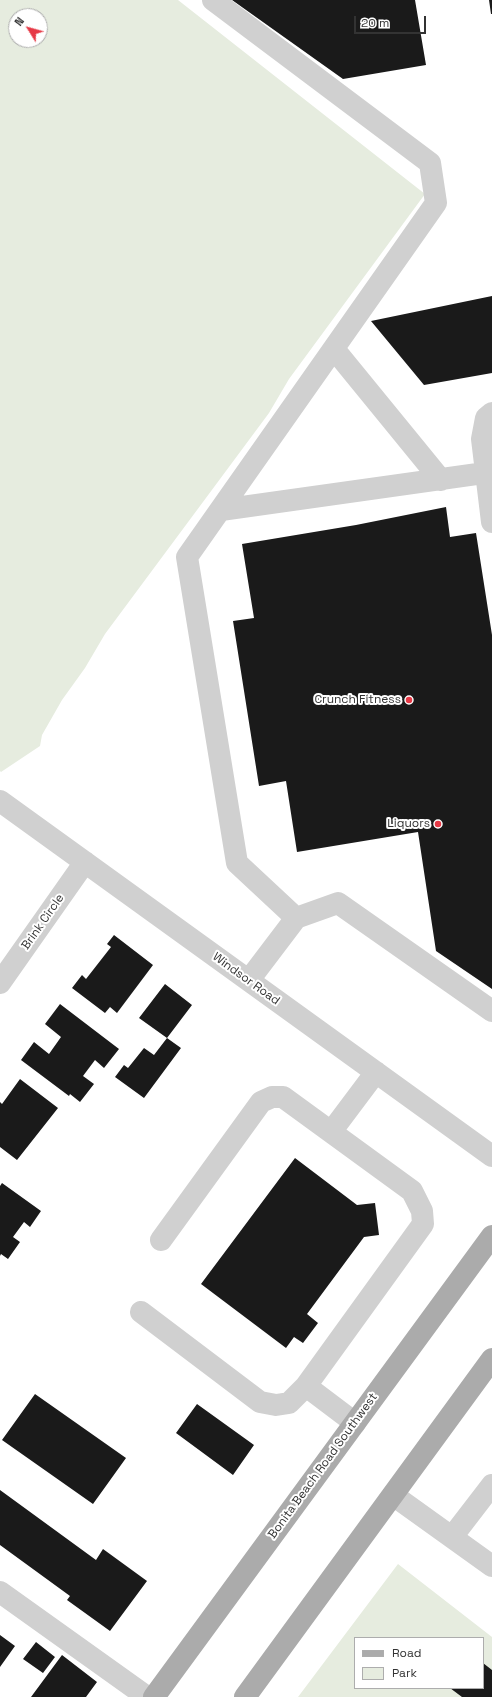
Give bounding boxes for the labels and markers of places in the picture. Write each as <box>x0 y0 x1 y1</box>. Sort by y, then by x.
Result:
place label: Crunch Fitness <box>314 693 401 707</box>
marker: Crunch Fitness <box>404 695 414 705</box>
place label: Liquors <box>387 817 430 831</box>
marker: Liquors <box>433 819 443 829</box>

